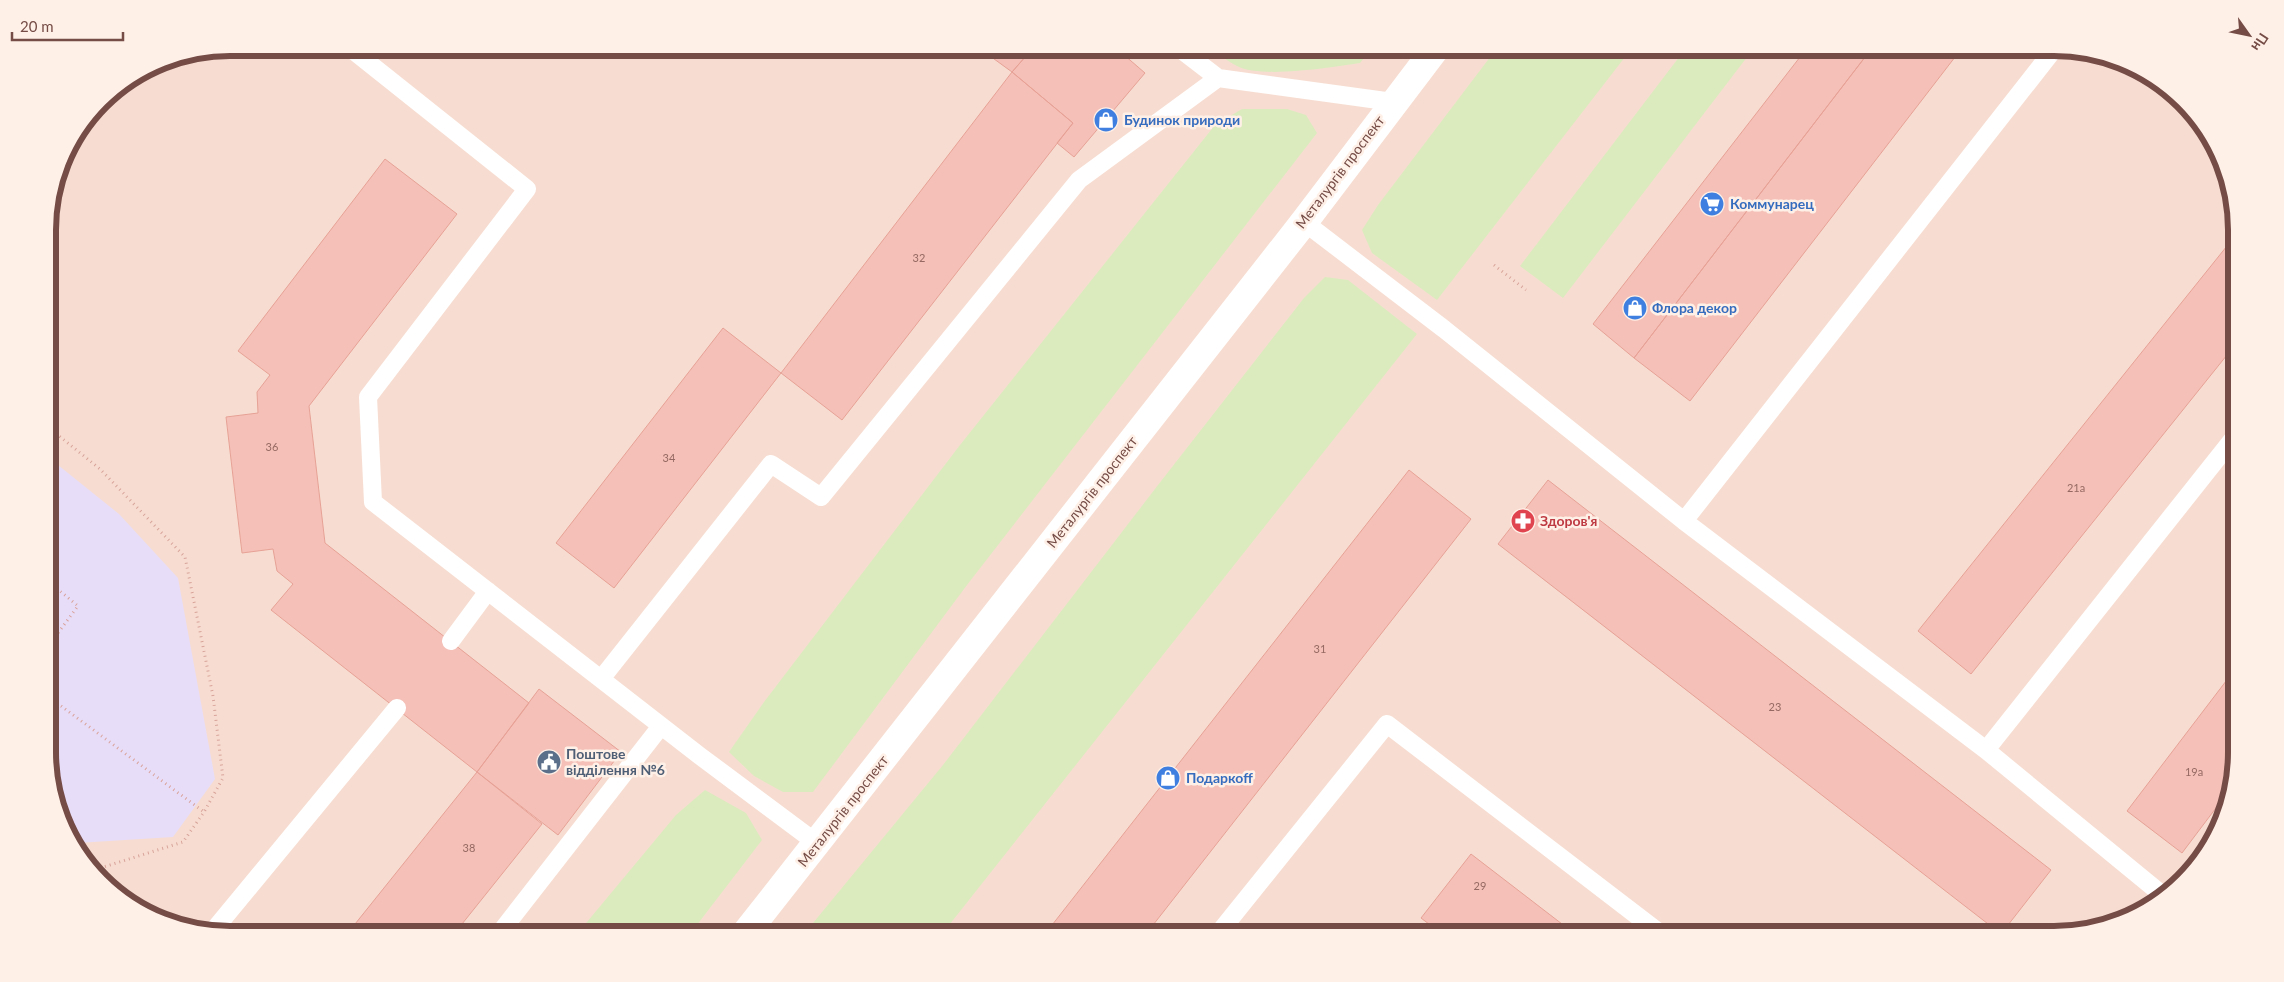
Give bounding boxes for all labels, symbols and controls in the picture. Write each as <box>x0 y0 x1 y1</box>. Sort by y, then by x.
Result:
scale bar <box>12 10 124 42</box>
north arrow <box>2224 10 2274 60</box>
text: 20 m <box>20 17 54 35</box>
text: Пн <box>2248 30 2272 55</box>
shop icon: Будинок природи <box>1093 107 1119 133</box>
place label: Будинок природи <box>1124 111 1240 128</box>
street label: Металургів проспект <box>1292 112 1388 231</box>
supermarket icon: Коммунарец <box>1699 191 1725 217</box>
place label: Коммунарец <box>1730 195 1814 212</box>
house number: 32 <box>913 251 925 264</box>
shop icon: Флора декор <box>1622 295 1648 321</box>
place label: Флора декор <box>1652 299 1737 316</box>
street label: Металургів проспект <box>1043 433 1140 551</box>
house number: 36 <box>266 440 278 453</box>
house number: 34 <box>663 451 676 464</box>
house number: 21а <box>2067 481 2085 494</box>
pharmacy icon: Здоров'я <box>1510 508 1536 534</box>
place label: Здоров'я <box>1540 512 1597 529</box>
house number: 31 <box>1314 642 1326 655</box>
house number: 23 <box>1769 700 1781 713</box>
place label: Поштове відділення №6 <box>566 745 665 778</box>
public building icon: Поштове відділення №6 <box>536 749 562 775</box>
street label: Металургів проспект <box>794 752 891 870</box>
shop icon: Подаркоff <box>1155 765 1181 791</box>
house number: 19а <box>2185 765 2203 778</box>
place label: Подаркоff <box>1186 769 1253 786</box>
house number: 38 <box>463 841 475 854</box>
house number: 29 <box>1474 879 1486 892</box>

